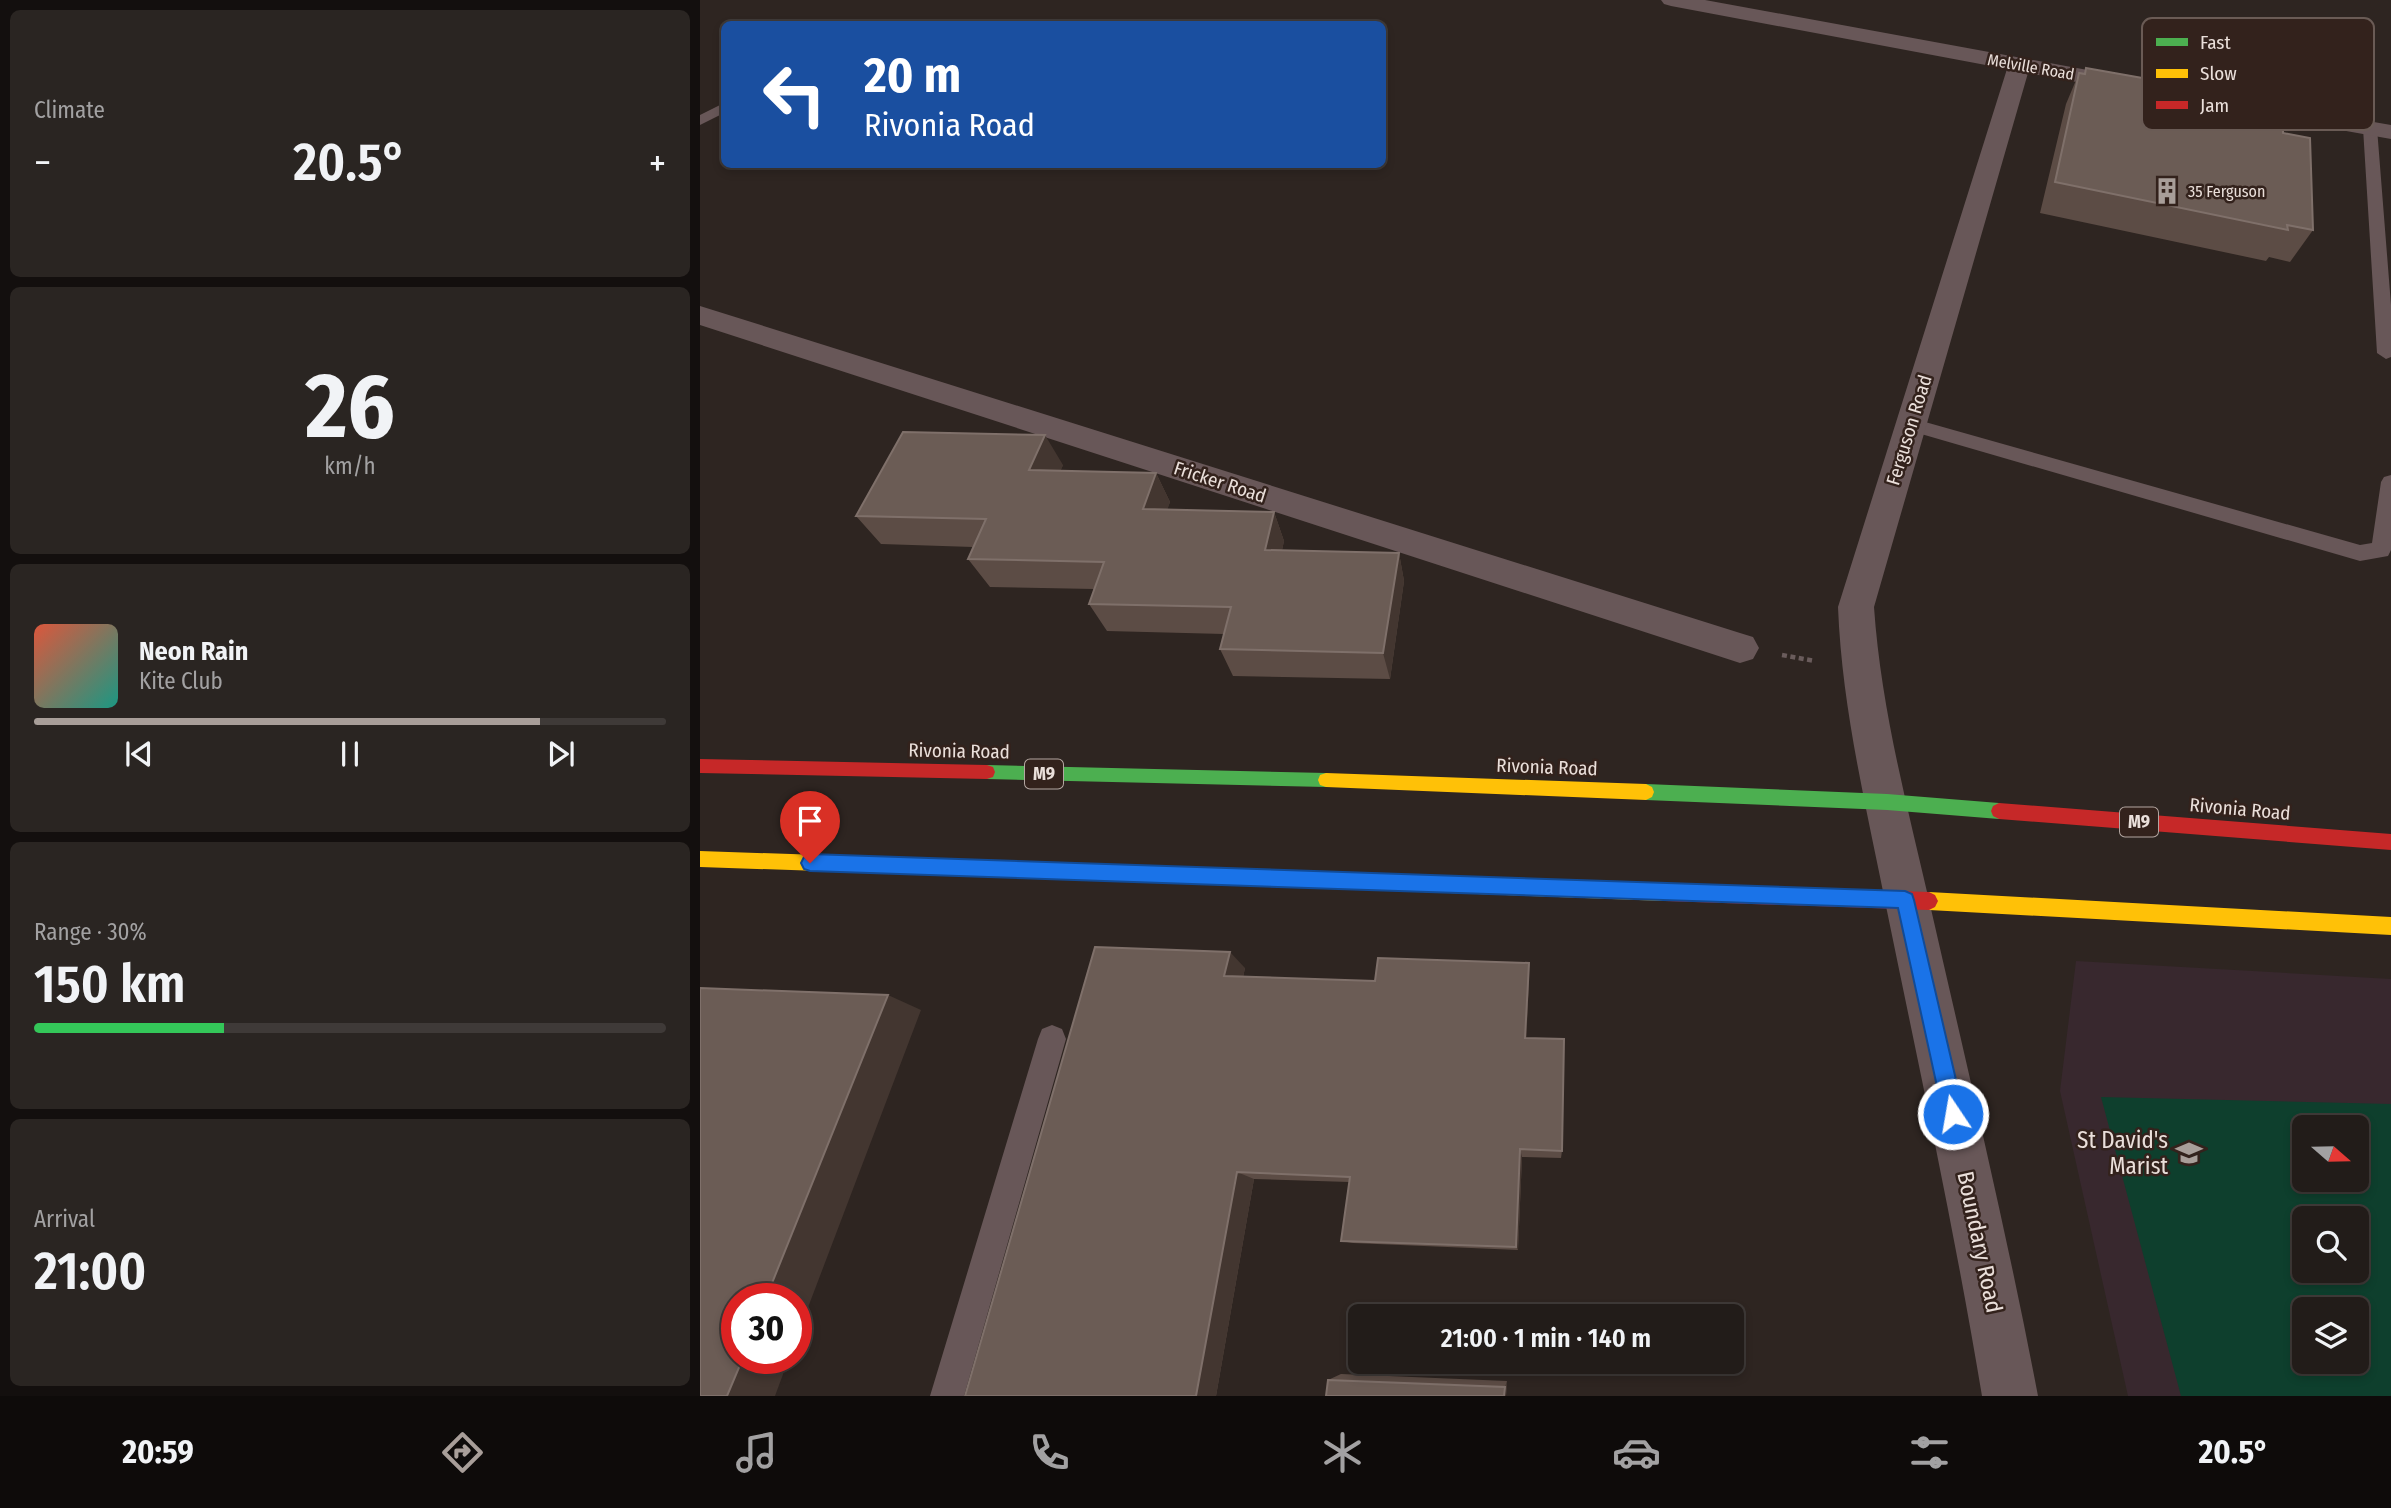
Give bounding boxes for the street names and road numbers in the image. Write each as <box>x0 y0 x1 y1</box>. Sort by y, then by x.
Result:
street label: Melville Road <box>1986 50 2076 84</box>
street label: Ferguson Road <box>1881 372 1937 488</box>
street label: Fricker Road <box>1171 456 1269 508</box>
street label: Rivonia Road <box>908 739 1010 763</box>
street label: Rivonia Road <box>1496 754 1598 780</box>
road number: M9 <box>1025 760 1063 788</box>
street label: Rivonia Road <box>2188 793 2292 825</box>
road number: M9 <box>2120 808 2158 836</box>
street label: Boundary Road <box>1951 1169 2009 1315</box>

